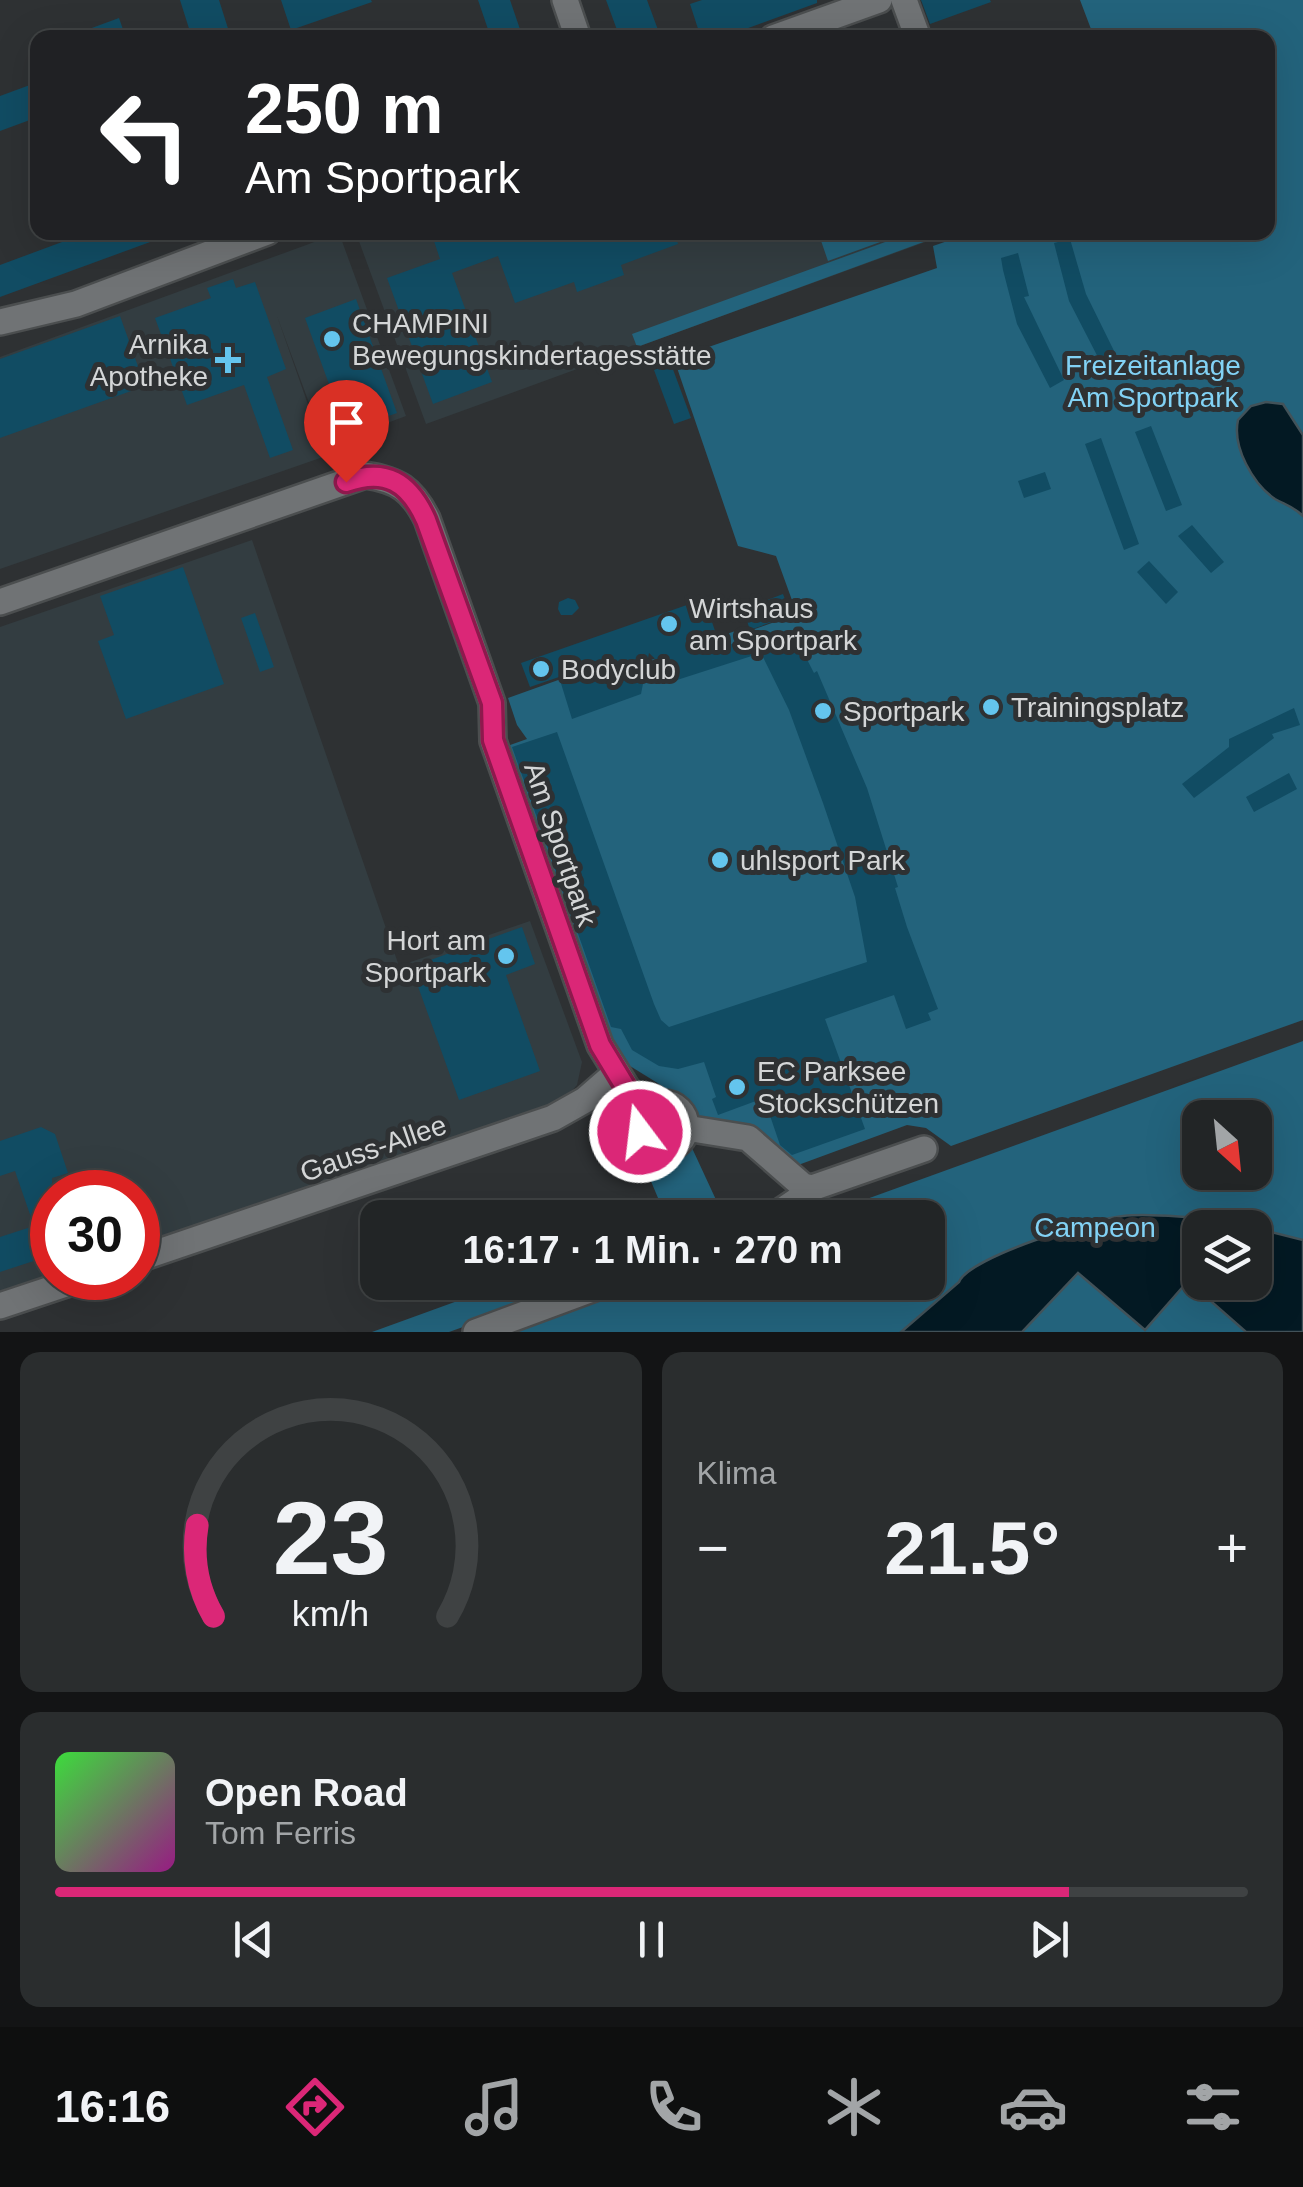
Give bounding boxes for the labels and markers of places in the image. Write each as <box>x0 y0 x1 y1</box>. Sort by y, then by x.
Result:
place label: CHAMPINI Bewegungskindertagesstätte <box>352 308 712 371</box>
marker: CHAMPINI Bewegungskindertagesstätte <box>321 328 343 350</box>
place label: Arnika Apotheke <box>90 329 208 392</box>
marker: Arnika Apotheke <box>217 349 239 371</box>
pin <box>304 380 389 483</box>
place label: Wirtshaus am Sportpark <box>689 593 858 656</box>
marker: Wirtshaus am Sportpark <box>658 613 680 635</box>
place label: Bodyclub <box>561 654 676 685</box>
marker: Bodyclub <box>530 658 552 680</box>
place label: Trainingsplatz <box>1011 692 1184 723</box>
place label: Sportpark <box>843 696 965 727</box>
marker: Trainingsplatz <box>980 696 1002 718</box>
marker: Sportpark <box>812 700 834 722</box>
place label: uhlsport Park <box>740 845 906 876</box>
marker: uhlsport Park <box>709 849 731 871</box>
place label: Hort am Sportpark <box>365 925 487 988</box>
marker: Hort am Sportpark <box>495 945 517 967</box>
place label: EC Parksee Stockschützen <box>757 1056 939 1119</box>
marker: EC Parksee Stockschützen <box>726 1076 748 1098</box>

